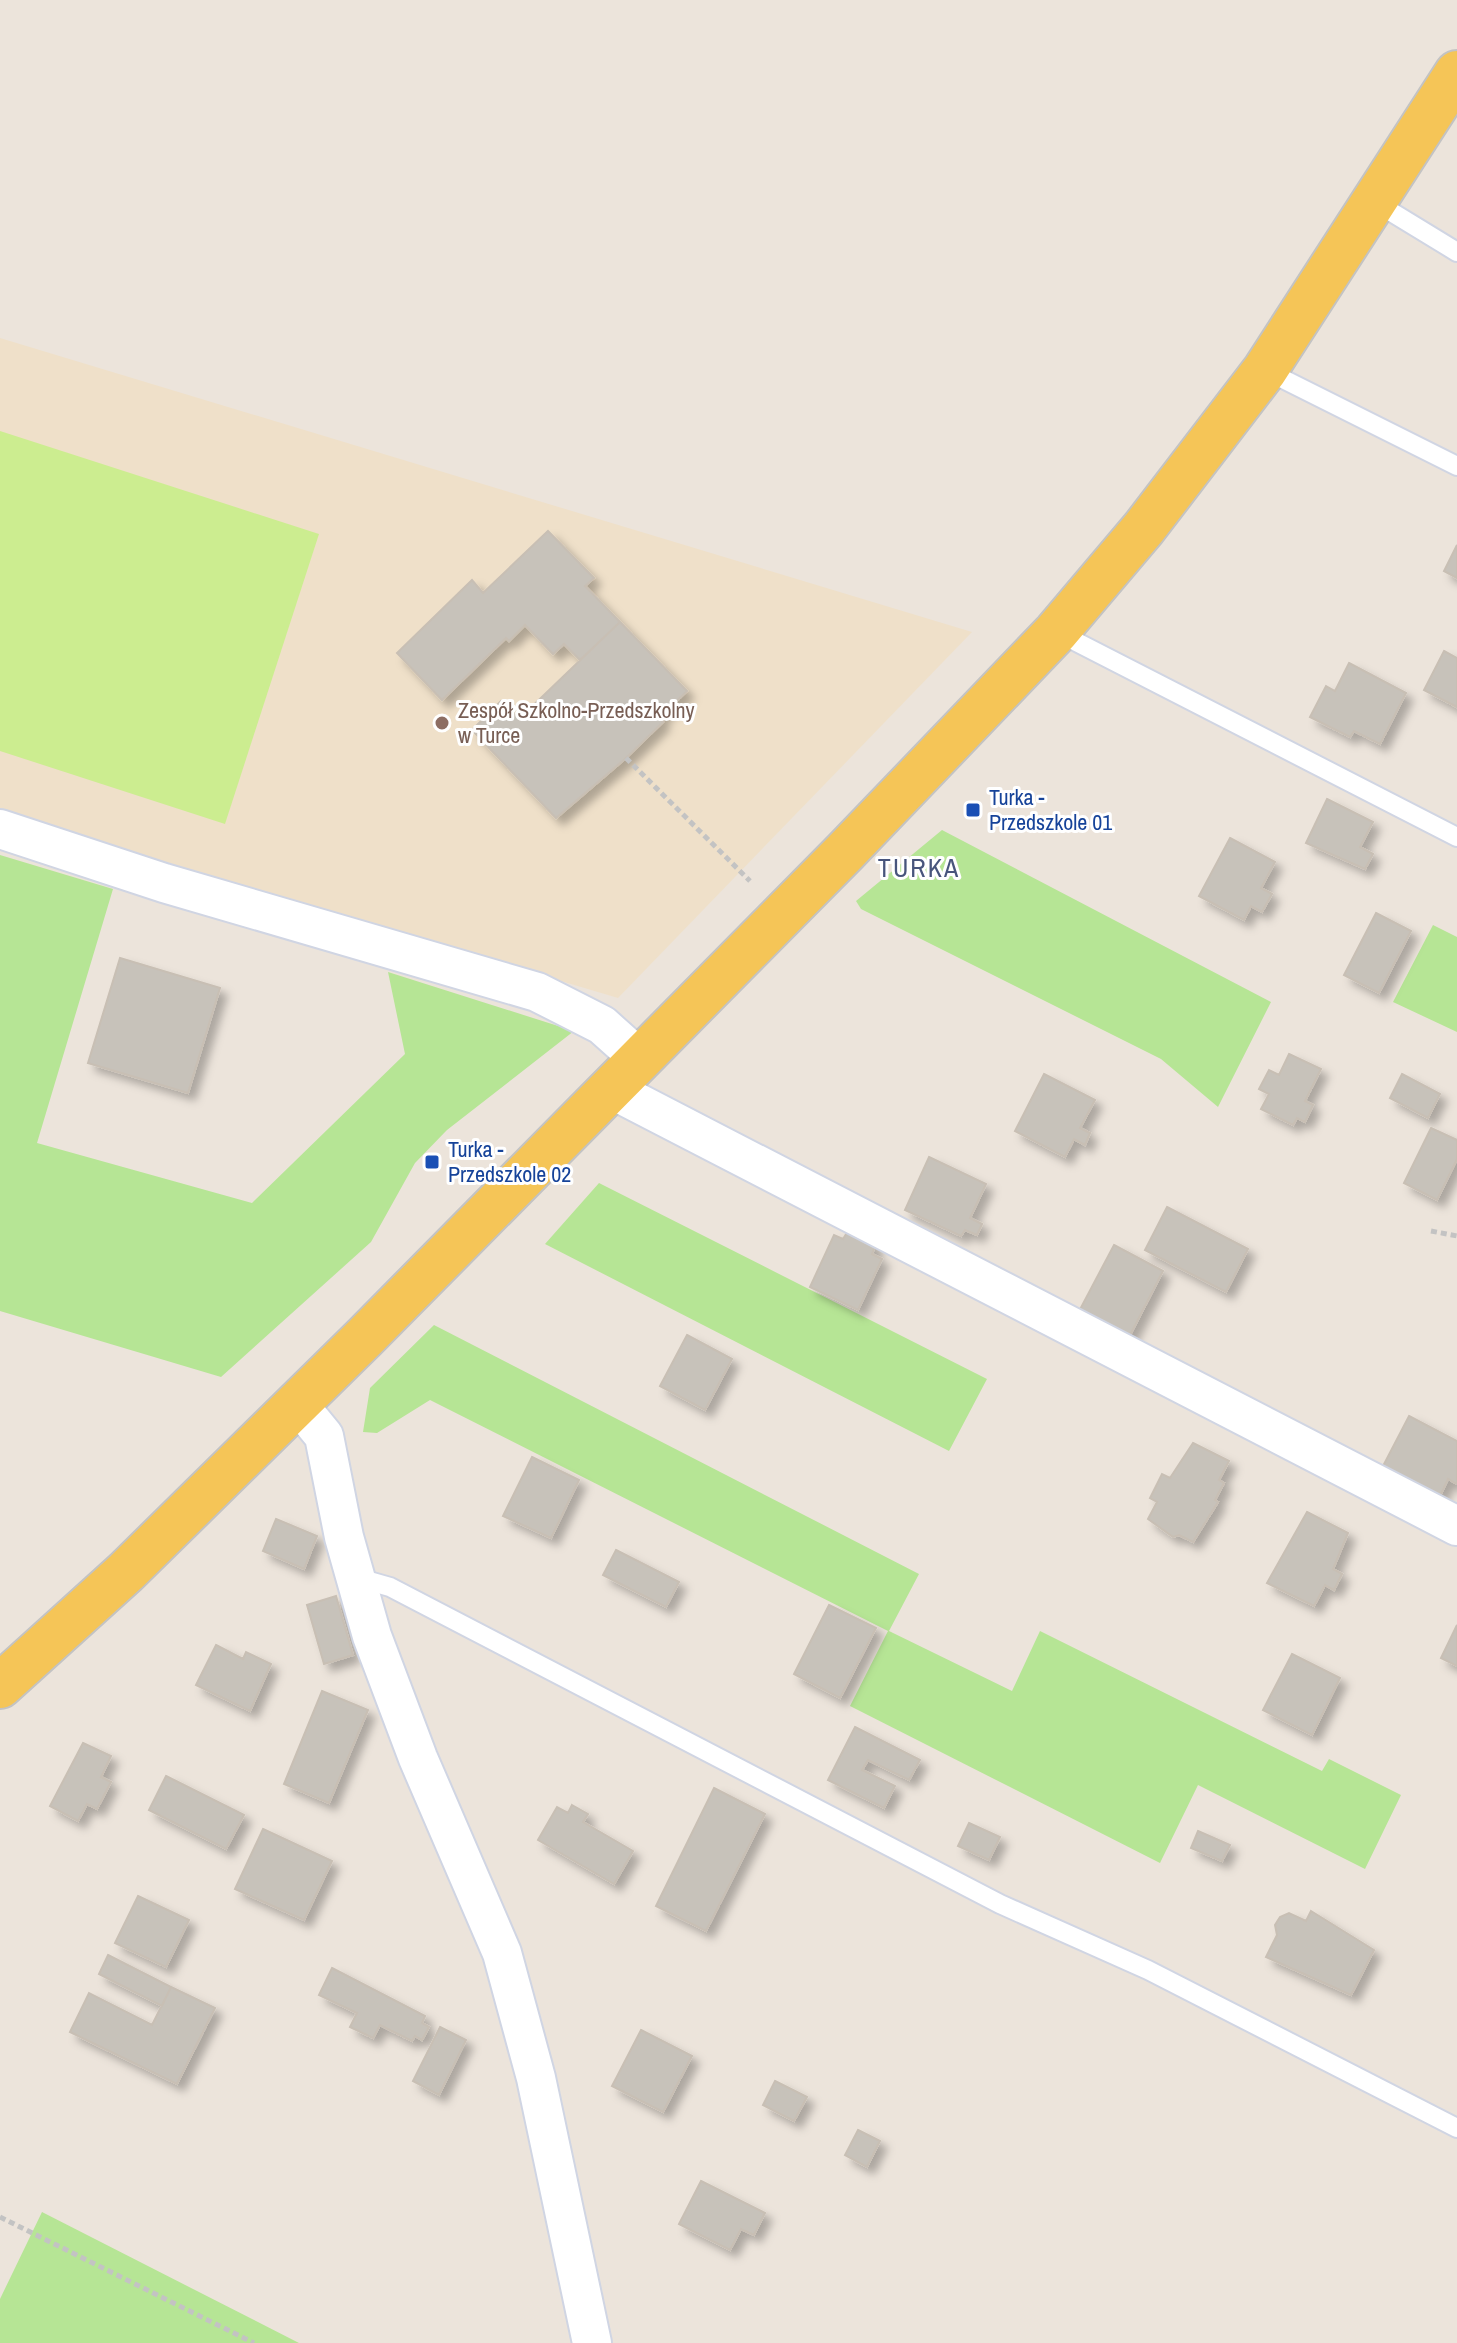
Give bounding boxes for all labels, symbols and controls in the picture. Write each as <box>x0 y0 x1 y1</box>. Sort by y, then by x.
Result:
place label: Zespół Szkolno-Przedszkolny w Turce <box>458 695 695 750</box>
marker: Zespół Szkolno-Przedszkolny w Turce <box>433 714 451 732</box>
place label: Turka - Przedszkole 01 <box>989 782 1112 837</box>
marker: Turka - Przedszkole 01 <box>964 801 982 819</box>
district label: TURKA <box>878 850 960 885</box>
place label: Turka - Przedszkole 02 <box>448 1134 571 1189</box>
marker: Turka - Przedszkole 02 <box>423 1153 441 1171</box>

